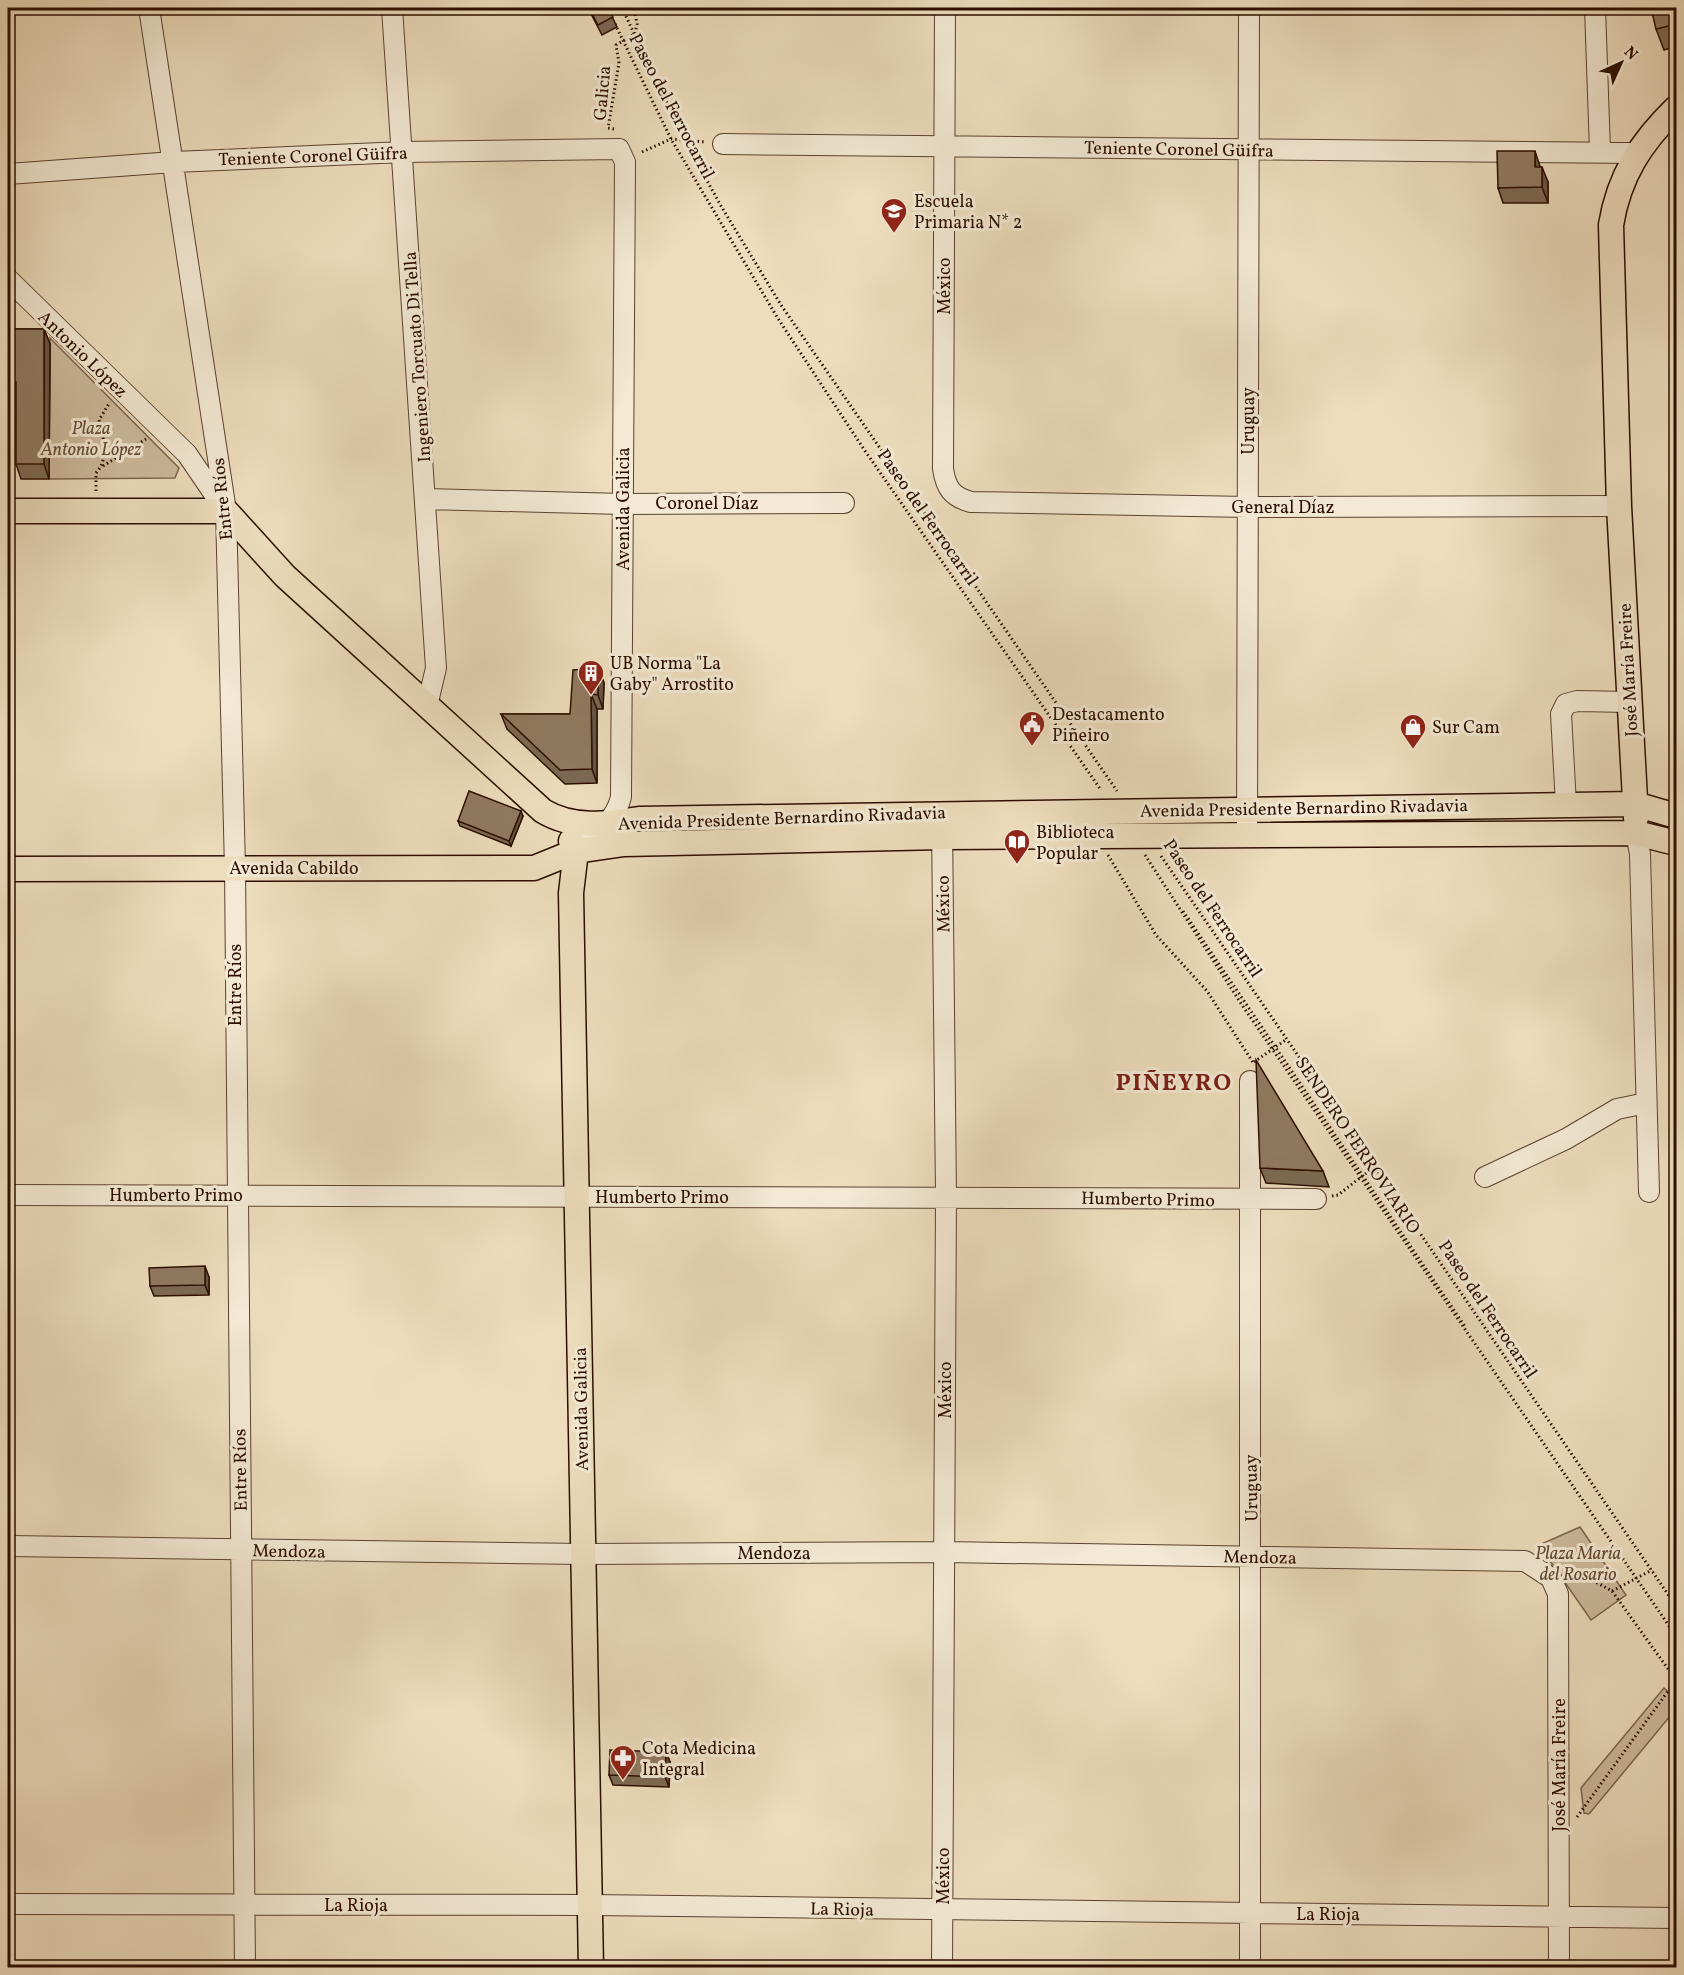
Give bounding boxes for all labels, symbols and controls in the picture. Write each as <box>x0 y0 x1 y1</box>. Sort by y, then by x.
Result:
street label: Paseo del Ferrocarril <box>622 29 720 184</box>
north arrow <box>1591 33 1651 93</box>
text: N <box>1618 42 1642 66</box>
street label: Galicia <box>589 64 618 122</box>
street label: Teniente Coronel Güifra <box>1084 136 1274 165</box>
street label: Teniente Coronel Güifra <box>218 142 408 173</box>
place label: Escuela Primaria N* 2 <box>914 190 1022 236</box>
school or university icon: Escuela Primaria N* 2 <box>879 196 909 234</box>
street label: Ingeniero Torcuato Di Tella <box>399 251 438 463</box>
street label: México <box>933 257 958 315</box>
street label: Antonio López <box>32 306 132 404</box>
street label: Uruguay <box>1237 387 1262 455</box>
park label: Plaza Antonio López <box>40 417 141 463</box>
street label: Paseo del Ferrocarril <box>870 444 983 591</box>
street label: Avenida Galicia <box>612 447 637 571</box>
street label: Entre Ríos <box>207 456 240 541</box>
street label: Coronel Díaz <box>655 492 759 517</box>
street label: General Díaz <box>1232 496 1335 521</box>
street label: José María Freire <box>1614 602 1645 737</box>
place label: UB Norma "La Gaby" Arrostito <box>610 652 734 698</box>
building icon: UB Norma "La Gaby" Arrostito <box>576 658 606 696</box>
place label: Destacamento Piñeiro <box>1052 703 1165 749</box>
public building icon: Destacamento Piñeiro <box>1017 709 1047 747</box>
shop icon: Sur Cam <box>1398 712 1428 750</box>
place label: Sur Cam <box>1432 716 1500 741</box>
street label: Avenida Presidente Bernardino Rivadavia <box>1140 794 1468 825</box>
street label: Avenida Presidente Bernardino Rivadavia <box>618 801 947 838</box>
place label: Biblioteca Popular <box>1036 821 1114 867</box>
library icon: Biblioteca Popular <box>1002 827 1032 865</box>
street label: Paseo del Ferrocarril <box>1156 835 1267 983</box>
street label: Avenida Cabildo <box>229 857 359 882</box>
street label: México <box>932 875 957 933</box>
street label: Entre Ríos <box>224 944 249 1026</box>
street label: SENDERO FERROVIARIO <box>1288 1052 1425 1239</box>
district label: PIÑEYRO <box>1115 1067 1233 1101</box>
street label: Humberto Primo <box>109 1184 243 1209</box>
street label: Humberto Primo <box>595 1186 729 1211</box>
street label: Humberto Primo <box>1081 1187 1215 1214</box>
street label: Paseo del Ferrocarril <box>1431 1236 1542 1384</box>
street label: Avenida Galicia <box>569 1347 596 1471</box>
street label: México <box>934 1361 959 1419</box>
street label: Entre Ríos <box>228 1428 255 1511</box>
street label: Uruguay <box>1239 1454 1266 1522</box>
street label: Mendoza <box>252 1539 326 1566</box>
street label: Mendoza <box>737 1542 811 1567</box>
park label: Plaza María del Rosario <box>1535 1542 1621 1588</box>
street label: Mendoza <box>1223 1545 1297 1572</box>
street label: José María Freire <box>1548 1698 1573 1832</box>
place label: Cota Medicina Integral <box>642 1737 756 1783</box>
pharmacy icon: Cota Medicina Integral <box>608 1743 638 1781</box>
street label: México <box>932 1847 957 1905</box>
street label: La Rioja <box>324 1894 388 1919</box>
street label: La Rioja <box>810 1897 874 1924</box>
street label: La Rioja <box>1296 1903 1360 1928</box>

